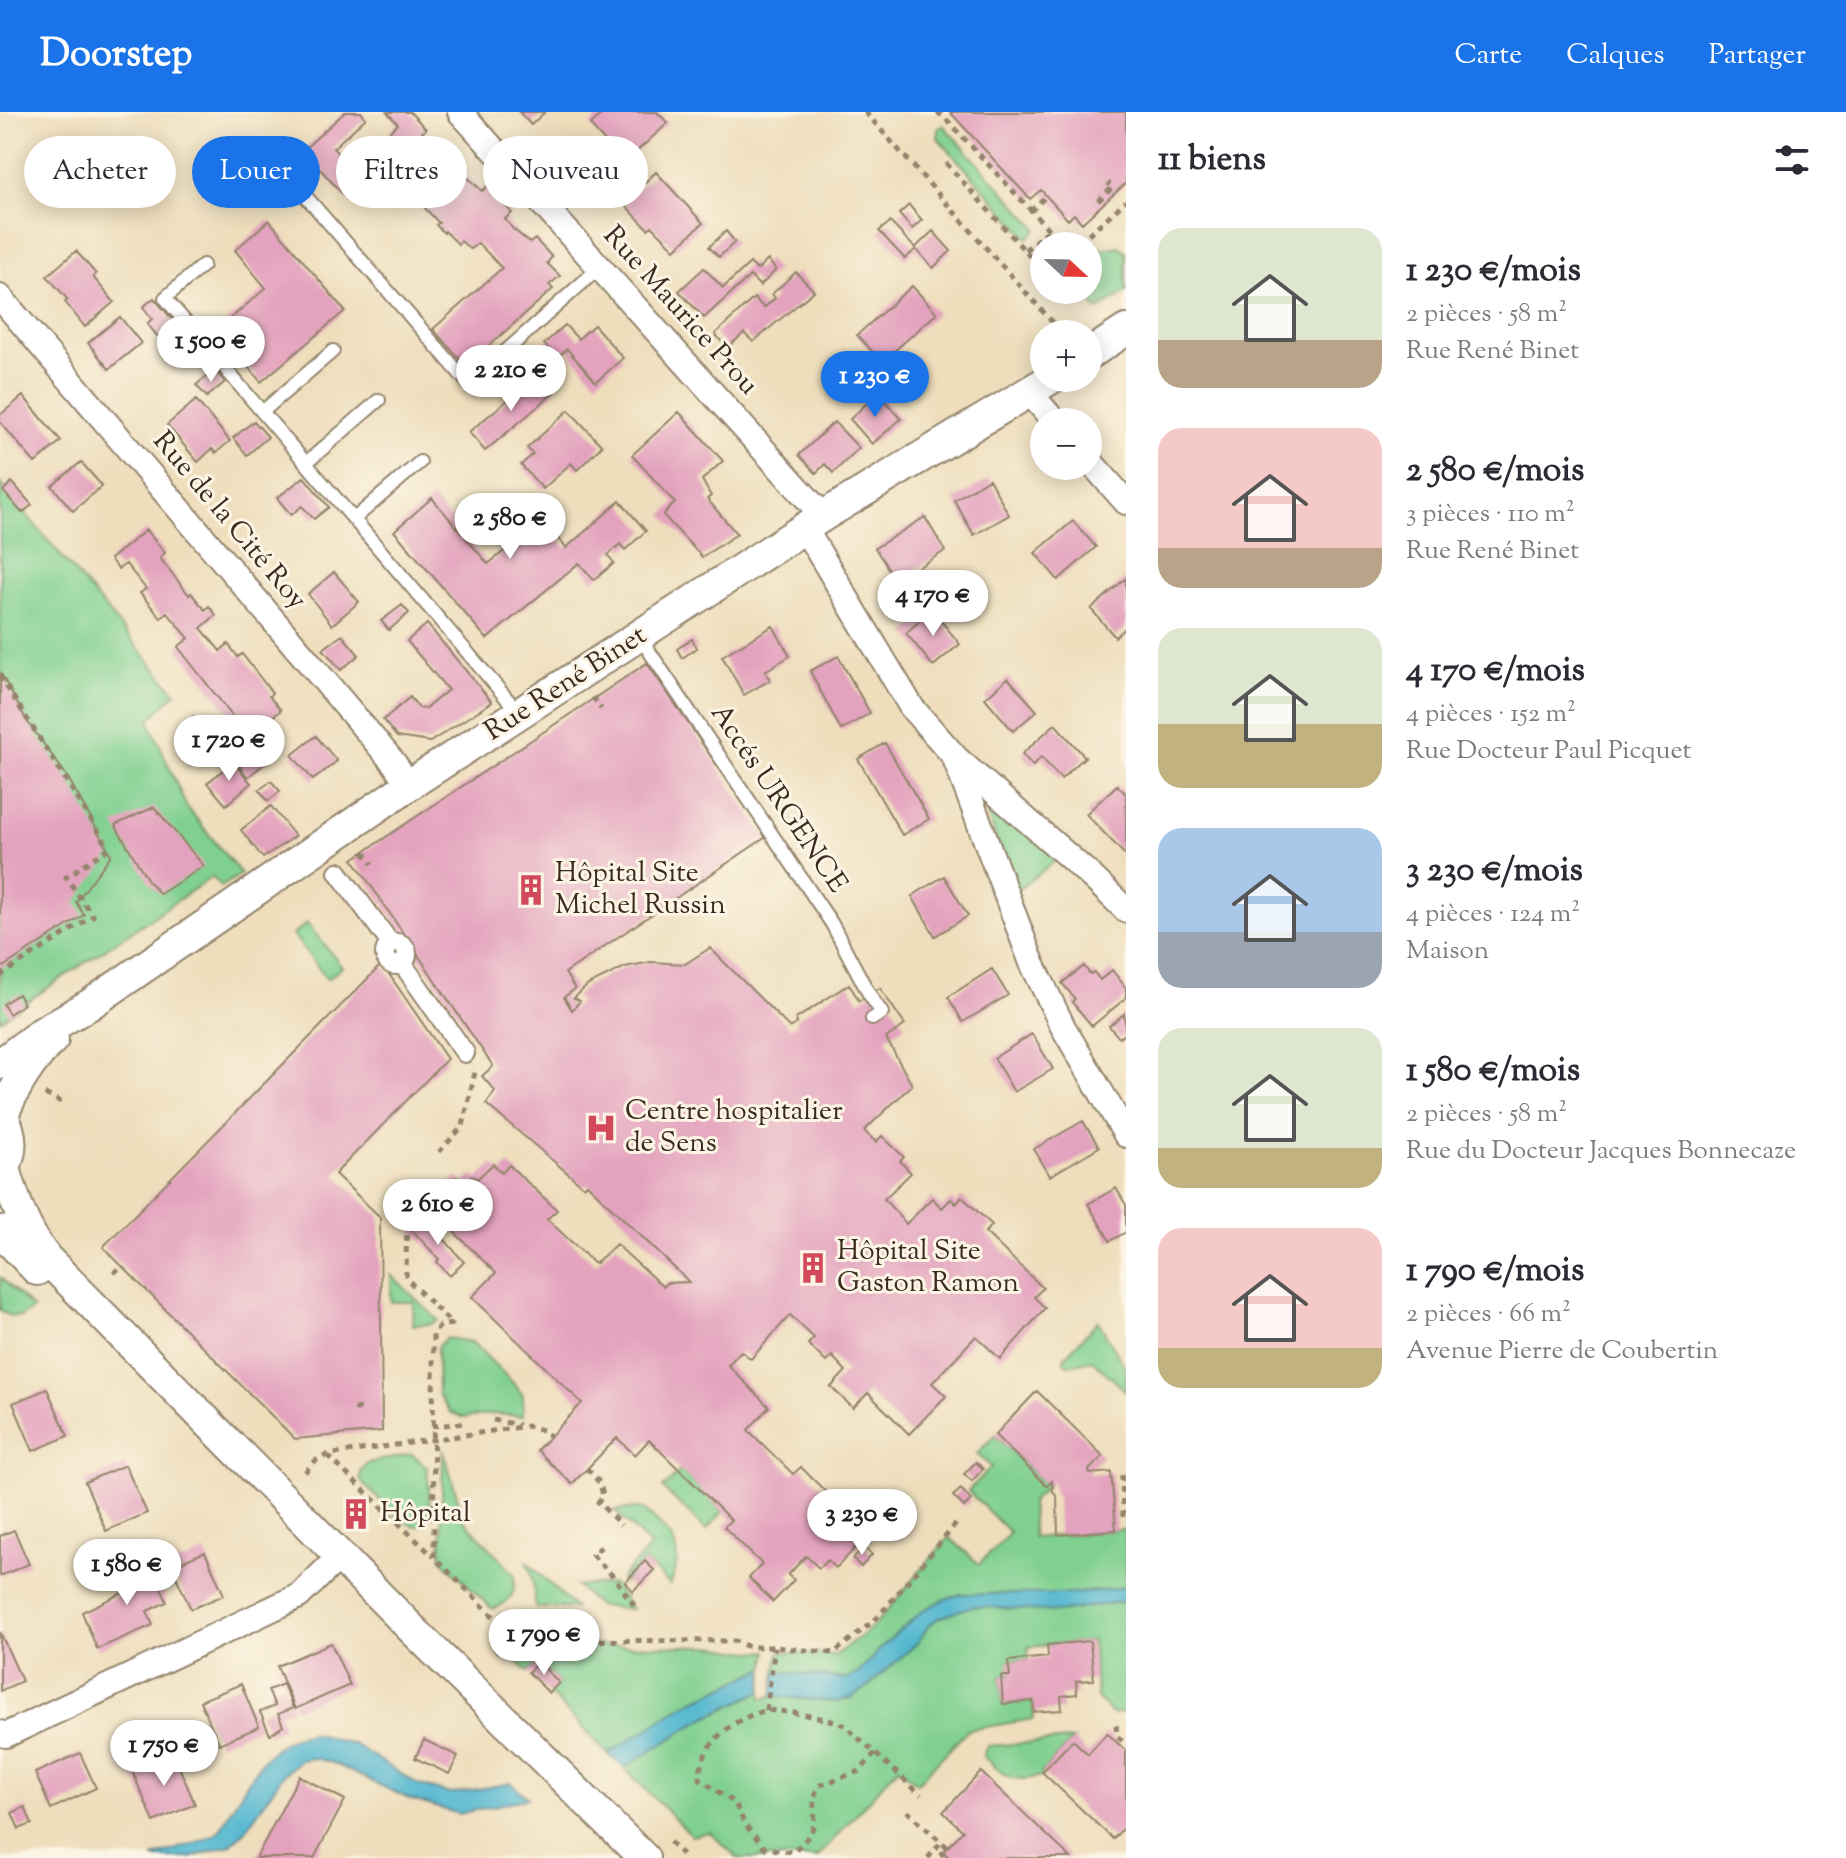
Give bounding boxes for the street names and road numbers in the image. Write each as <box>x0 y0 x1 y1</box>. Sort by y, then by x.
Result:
street label: Rue Maurice Prou <box>593 217 767 405</box>
street label: Rue de la Cité Roy <box>142 423 316 619</box>
street label: Rue René Binet <box>477 616 655 752</box>
street label: Accés URGENCE <box>700 696 856 902</box>

